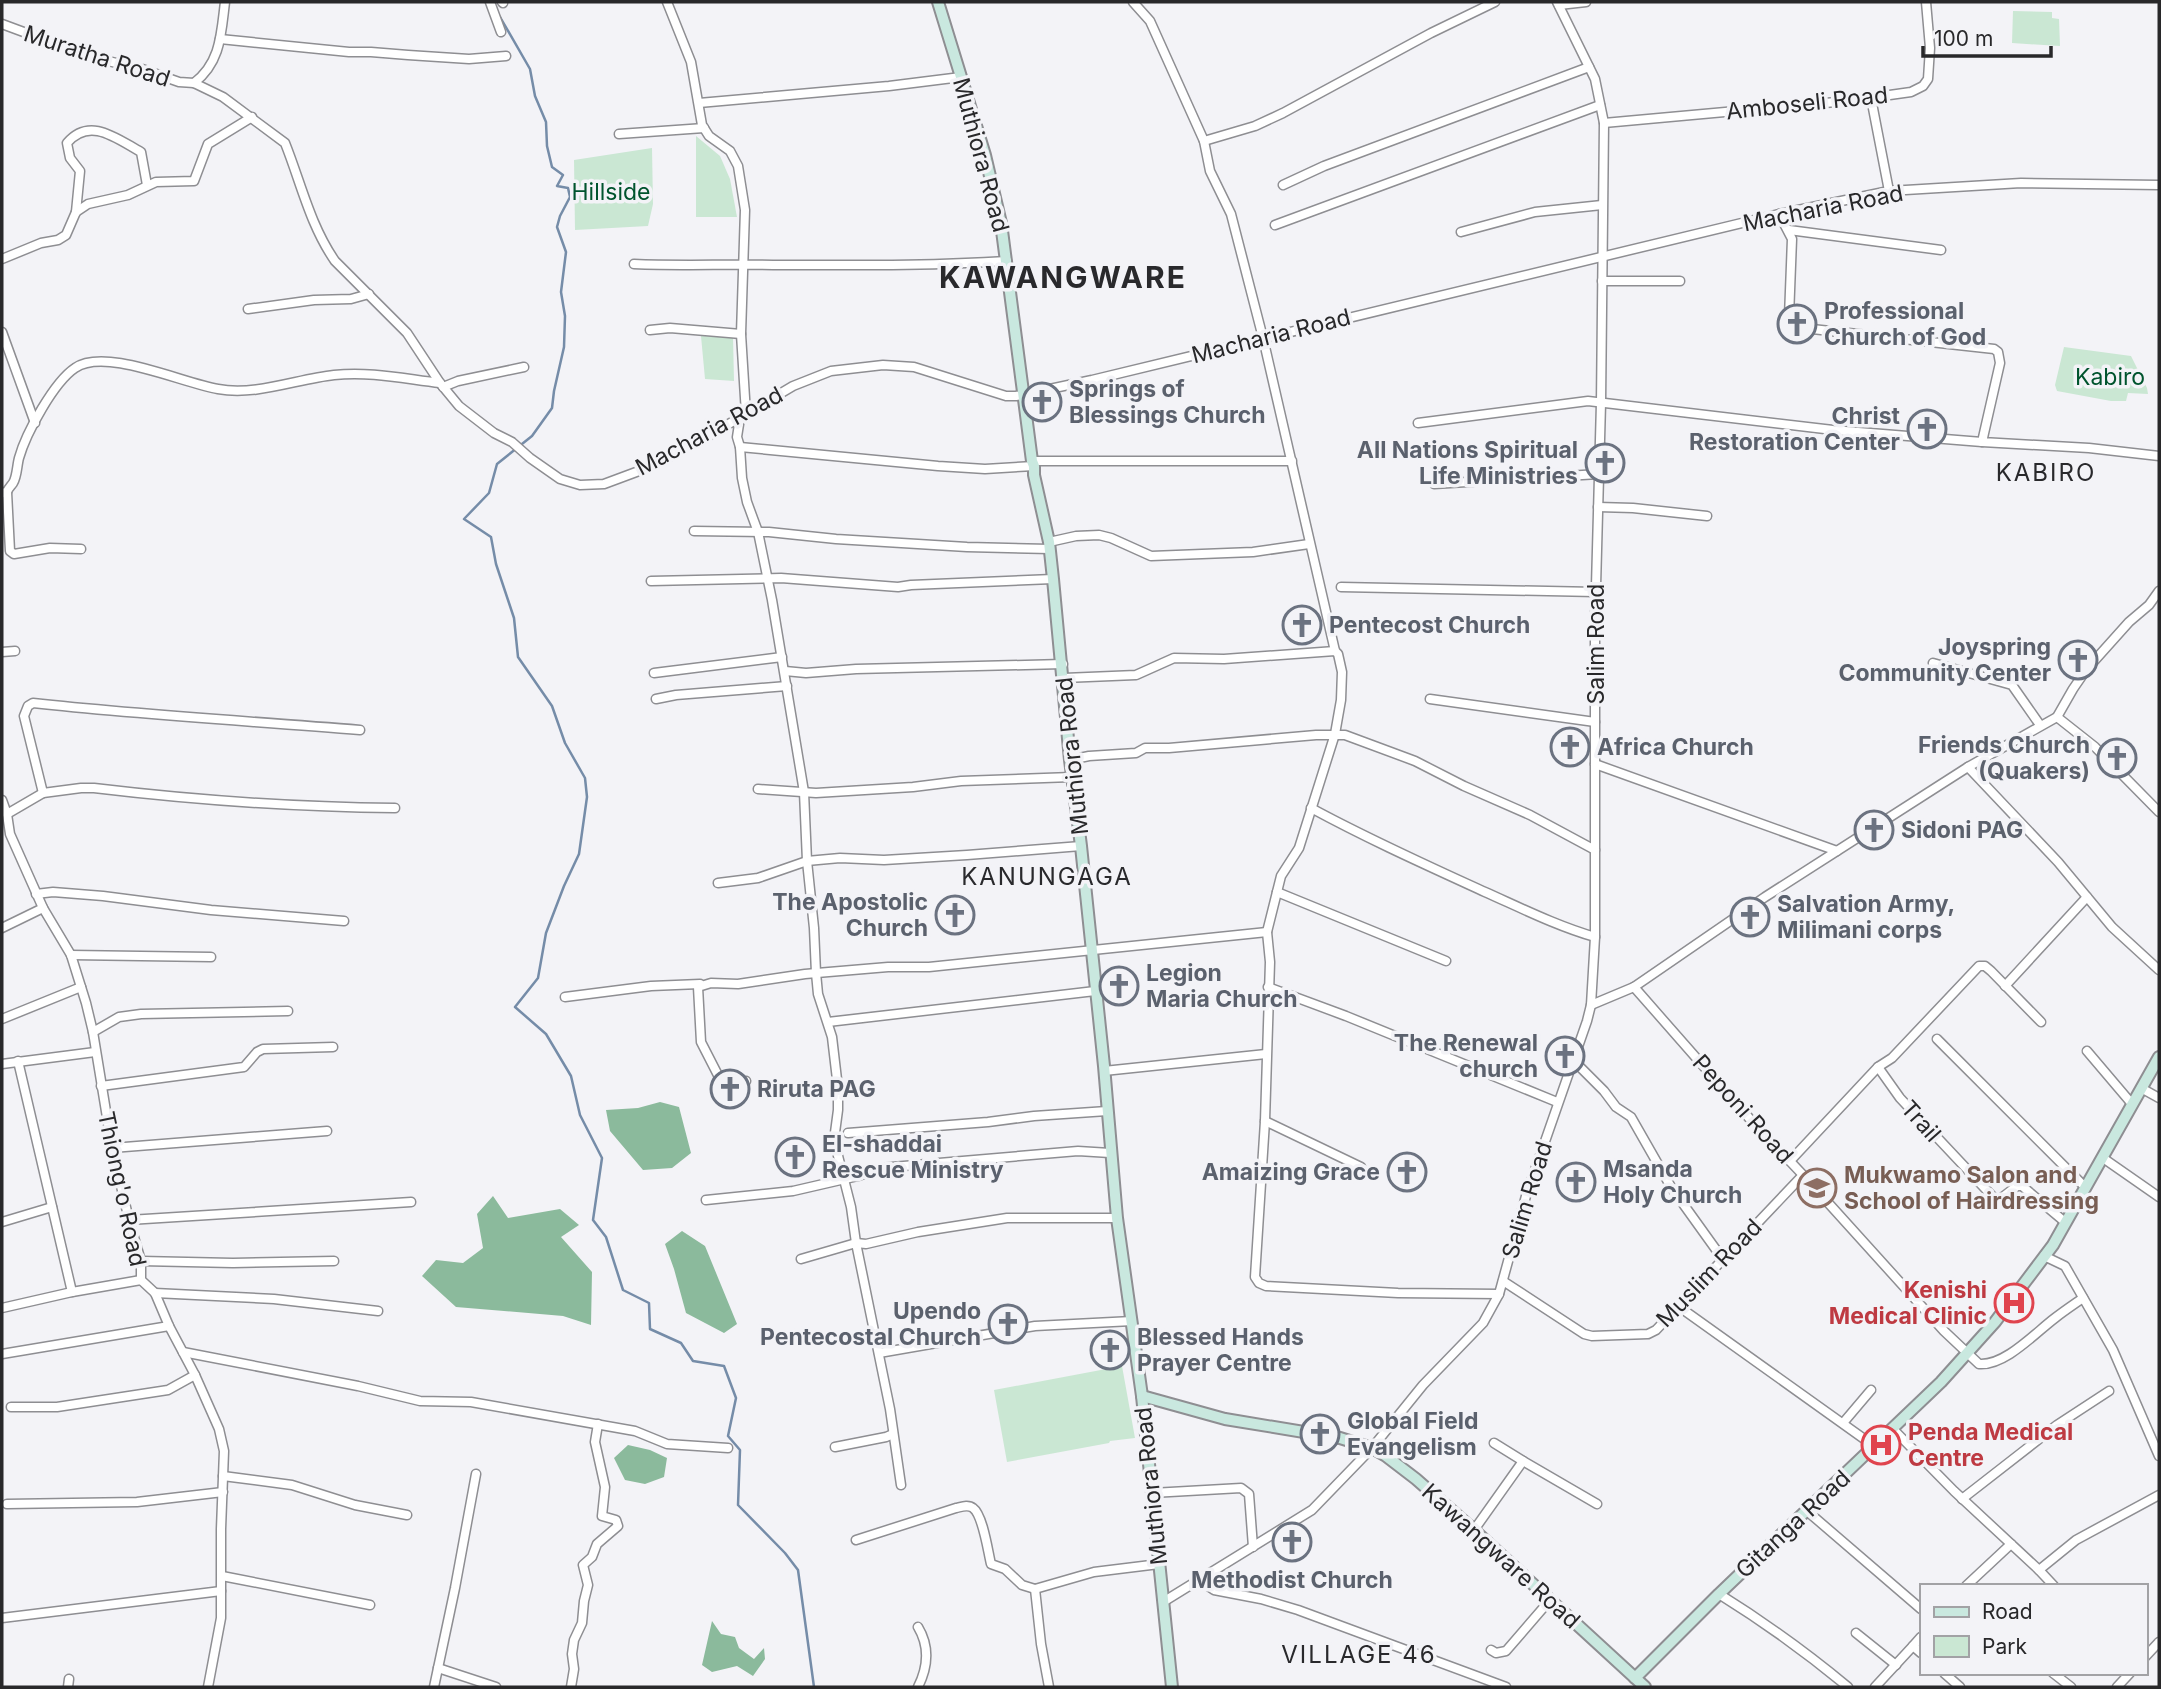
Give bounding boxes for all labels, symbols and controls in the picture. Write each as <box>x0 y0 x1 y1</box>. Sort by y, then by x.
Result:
scale bar <box>1923 14 2051 58</box>
street label: Muratha Road <box>20 19 174 93</box>
text: 100 m <box>1934 26 1993 51</box>
street label: Muthiora Road <box>947 75 1015 235</box>
street label: Amboseli Road <box>1725 81 1889 125</box>
park label: Hillside <box>571 178 651 206</box>
street label: Macharia Road <box>1740 179 1906 237</box>
district label: KAWANGWARE <box>939 259 1187 295</box>
place label: Professional Church of God <box>1824 297 1986 351</box>
street label: Macharia Road <box>1189 303 1353 369</box>
church icon: Professional Church of God <box>1776 303 1818 345</box>
park label: Kabiro <box>2075 363 2145 391</box>
place label: Springs of Blessings Church <box>1069 375 1266 429</box>
street label: Macharia Road <box>631 380 787 482</box>
church icon: Springs of Blessings Church <box>1021 381 1063 423</box>
place label: Christ Restoration Center <box>1689 402 1901 456</box>
church icon: Christ Restoration Center <box>1906 408 1948 450</box>
place label: All Nations Spiritual Life Ministries <box>1357 436 1578 490</box>
church icon: All Nations Spiritual Life Ministries <box>1584 442 1626 484</box>
district label: KABIRO <box>1996 458 2096 487</box>
street label: Salim Road <box>1582 584 1610 704</box>
church icon: Pentecost Church <box>1281 604 1323 646</box>
place label: Pentecost Church <box>1329 611 1530 639</box>
place label: Joyspring Community Center <box>1839 633 2051 687</box>
church icon: Joyspring Community Center <box>2057 639 2099 681</box>
street label: Muthiora Road <box>1050 676 1094 836</box>
church icon: Africa Church <box>1549 726 1591 768</box>
place label: Friends Church (Quakers) <box>1918 731 2090 785</box>
place label: Africa Church <box>1597 733 1754 761</box>
church icon: Friends Church (Quakers) <box>2096 737 2138 779</box>
church icon: Sidoni PAG <box>1853 809 1895 851</box>
place label: Sidoni PAG <box>1901 816 2023 844</box>
district label: KANUNGAGA <box>961 862 1133 891</box>
place label: The Apostolic Church <box>772 888 928 942</box>
place label: Salvation Army, Milimani corps <box>1777 890 1955 944</box>
church icon: The Apostolic Church <box>934 894 976 936</box>
church icon: Salvation Army, Milimani corps <box>1729 896 1771 938</box>
place label: Legion Maria Church <box>1146 959 1298 1013</box>
church icon: Legion Maria Church <box>1098 965 1140 1007</box>
place label: The Renewal church <box>1394 1029 1538 1083</box>
church icon: The Renewal church <box>1544 1035 1586 1077</box>
street label: Peponi Road <box>1687 1049 1799 1169</box>
church icon: Riruta PAG <box>709 1068 751 1110</box>
place label: Riruta PAG <box>757 1075 876 1103</box>
street label: Trail <box>1895 1094 1947 1148</box>
street label: Thiong'o Road <box>92 1109 152 1269</box>
place label: El-shaddai Rescue Ministry <box>822 1130 1004 1184</box>
church icon: El-shaddai Rescue Ministry <box>774 1136 816 1178</box>
street label: Salim Road <box>1496 1138 1558 1262</box>
church icon: Amaizing Grace <box>1386 1151 1428 1193</box>
place label: Msanda Holy Church <box>1603 1155 1742 1209</box>
place label: Amaizing Grace <box>1202 1158 1380 1186</box>
church icon: Msanda Holy Church <box>1555 1161 1597 1203</box>
place label: Mukwamo Salon and School of Hairdressing <box>1844 1161 2099 1215</box>
school or university icon: Mukwamo Salon and School of Hairdressing <box>1796 1167 1838 1209</box>
street label: Muslim Road <box>1650 1213 1768 1333</box>
place label: Kenishi Medical Clinic <box>1829 1276 1987 1330</box>
hospital icon: Kenishi Medical Clinic <box>1993 1282 2035 1324</box>
place label: Upendo Pentecostal Church <box>760 1297 981 1351</box>
church icon: Upendo Pentecostal Church <box>987 1303 1029 1345</box>
place label: Blessed Hands Prayer Centre <box>1137 1323 1304 1377</box>
church icon: Blessed Hands Prayer Centre <box>1089 1329 1131 1371</box>
street label: Muthiora Road <box>1129 1406 1173 1566</box>
place label: Global Field Evangelism <box>1347 1407 1479 1461</box>
church icon: Global Field Evangelism <box>1299 1413 1341 1455</box>
place label: Penda Medical Centre <box>1908 1418 2073 1472</box>
hospital icon: Penda Medical Centre <box>1860 1424 1902 1466</box>
street label: Gitanga Road <box>1730 1464 1856 1584</box>
street label: Kawangware Road <box>1416 1478 1586 1634</box>
church icon: Methodist Church <box>1271 1521 1313 1563</box>
place label: Methodist Church <box>1191 1566 1393 1594</box>
legend <box>1920 1584 2147 1675</box>
text: Road <box>1982 1599 2033 1624</box>
text: Park <box>1982 1634 2027 1659</box>
district label: VILLAGE 46 <box>1281 1640 1437 1669</box>

